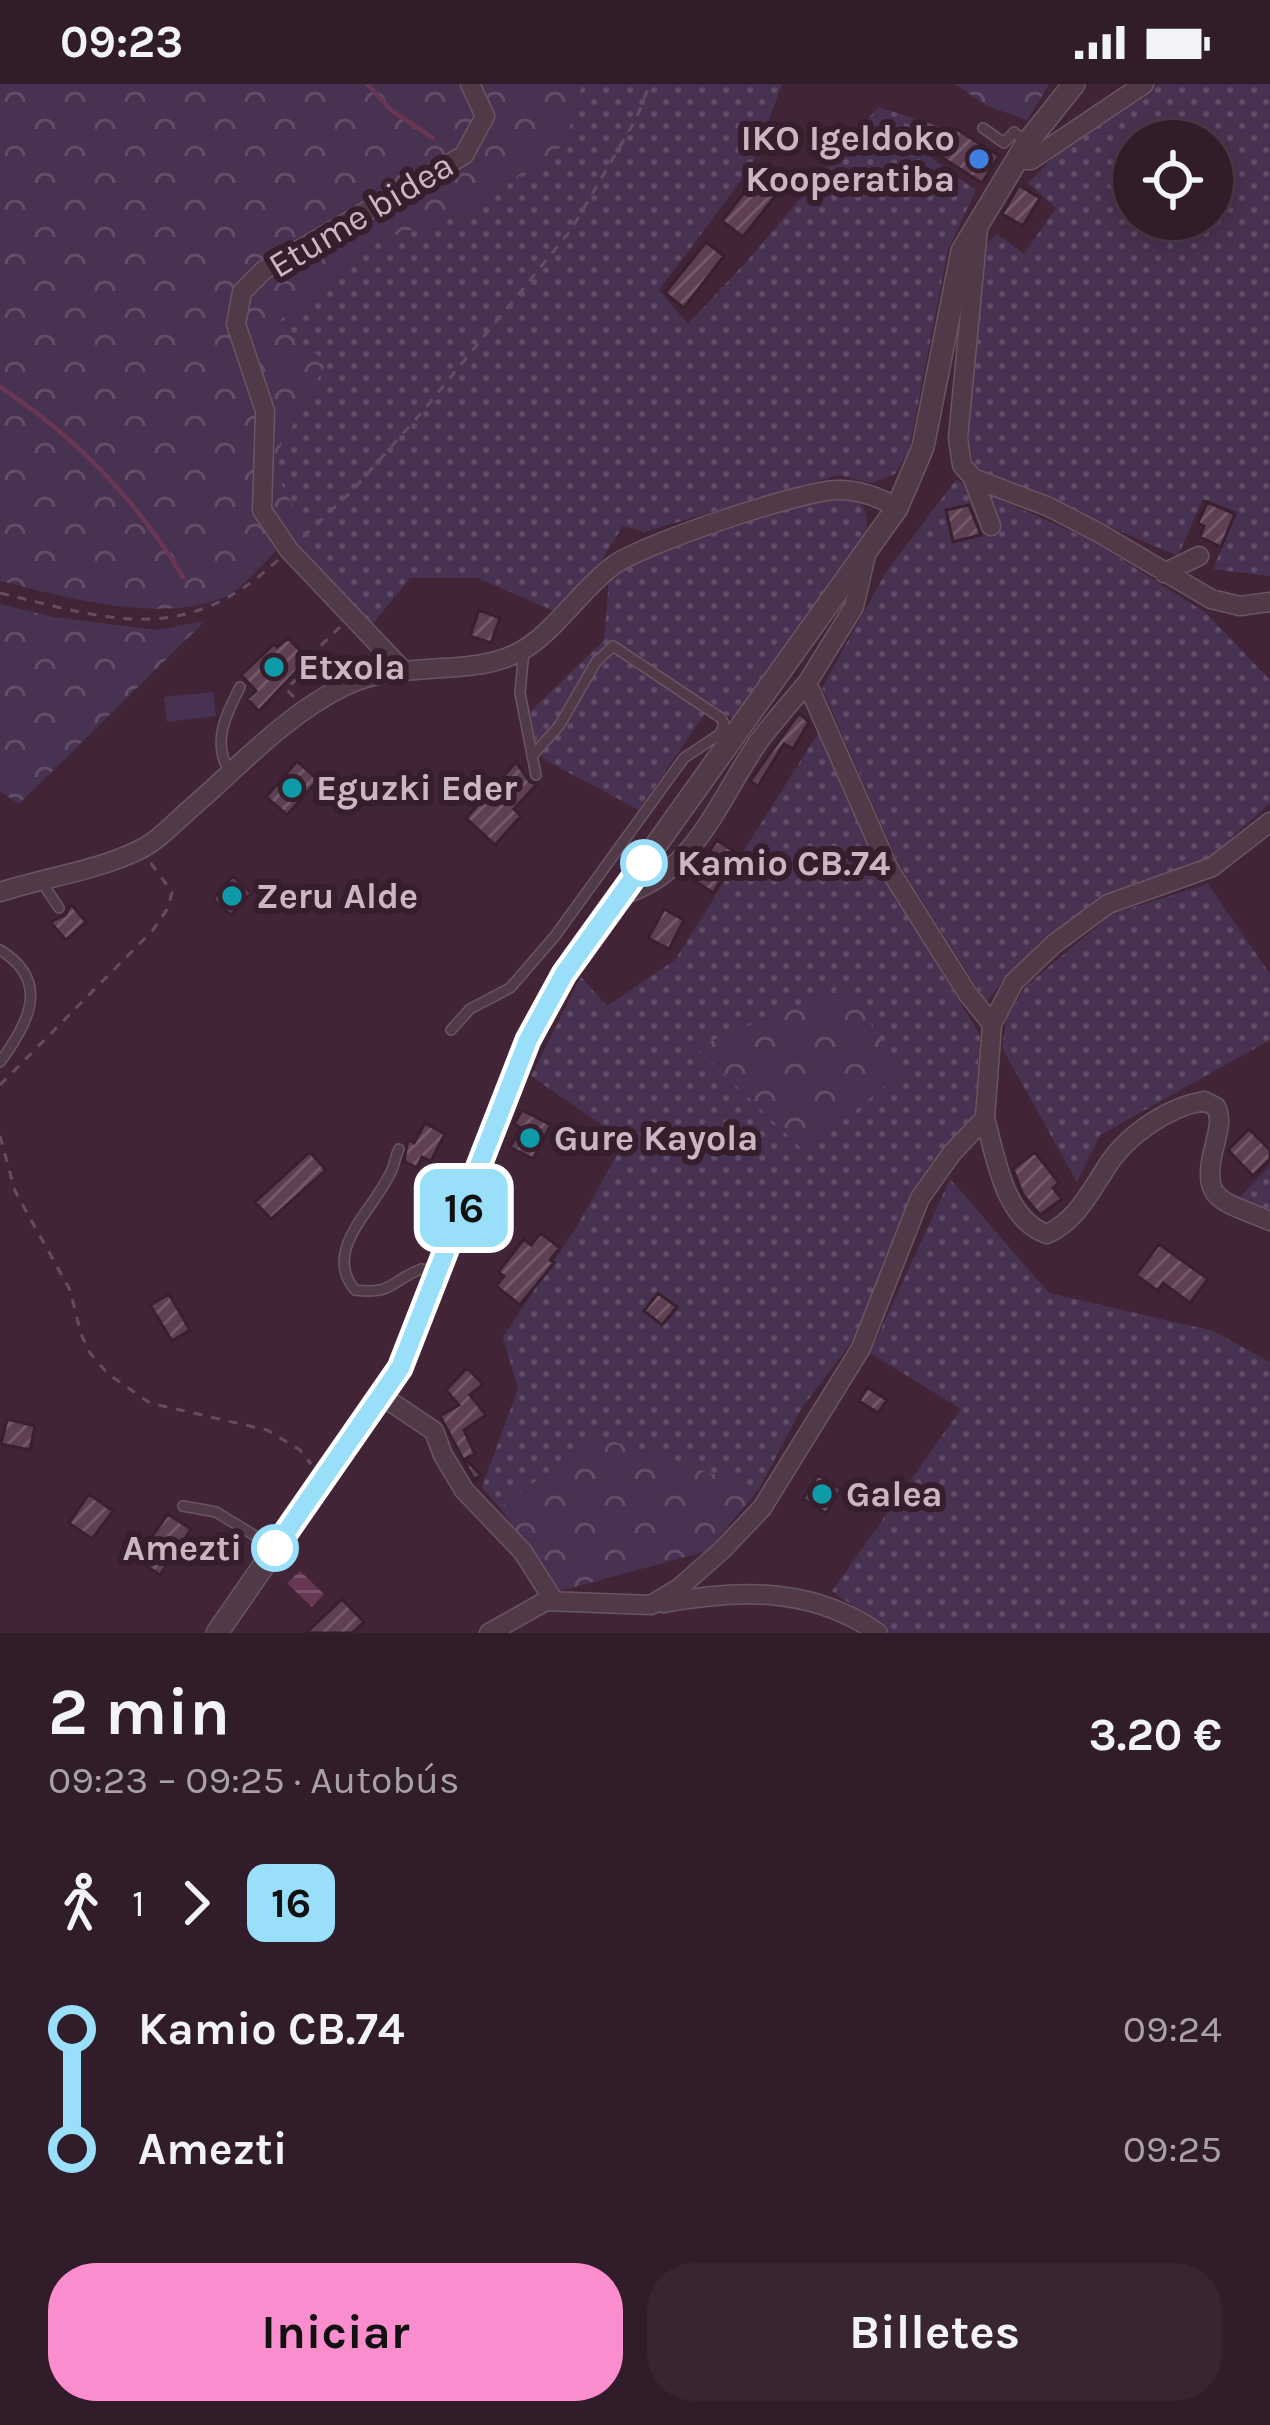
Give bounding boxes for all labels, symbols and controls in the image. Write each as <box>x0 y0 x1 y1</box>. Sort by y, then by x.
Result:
text: 09:23 <box>60 16 183 68</box>
place label: IKO Igeldoko Kooperatiba <box>741 117 955 200</box>
map controls <box>1113 120 1233 240</box>
button: locate <box>1113 120 1233 240</box>
street label: Etume bidea <box>261 143 461 287</box>
marker: IKO Igeldoko Kooperatiba <box>966 146 992 172</box>
place label: Etxola <box>298 646 406 688</box>
marker: Etxola <box>261 654 287 680</box>
place label: Eguzki Eder <box>316 767 517 810</box>
marker: Eguzki Eder <box>279 775 305 801</box>
marker: Kamio CB.74 <box>622 841 666 885</box>
place label: Kamio CB.74 <box>677 842 890 884</box>
place label: Zeru Alde <box>256 875 418 917</box>
marker: Zeru Alde <box>219 883 245 909</box>
place label: Gure Kayola <box>554 1117 758 1160</box>
marker: Gure Kayola <box>517 1125 543 1151</box>
line badge: 16 <box>410 1169 518 1247</box>
text: 16 <box>444 1183 484 1233</box>
place label: Galea <box>846 1473 943 1515</box>
marker: Galea <box>809 1481 835 1507</box>
marker: Amezti <box>253 1526 297 1570</box>
place label: Amezti <box>122 1527 242 1569</box>
text: 2 min <box>48 1673 230 1751</box>
text: 3.20 € <box>1089 1709 1222 1761</box>
text: 09:23 – 09:25 · Autobús <box>48 1757 459 1803</box>
icon: walk <box>48 1870 114 1936</box>
icon: forward <box>163 1870 229 1936</box>
text: 16 <box>271 1878 311 1928</box>
text: 1 <box>132 1880 145 1926</box>
text: Kamio CB.74 <box>138 2003 405 2055</box>
text: 09:24 <box>1123 2006 1222 2052</box>
text: Amezti <box>138 2123 288 2175</box>
text: 09:25 <box>1123 2126 1222 2172</box>
button: Iniciar <box>48 2263 623 2401</box>
button: Billetes <box>647 2263 1222 2401</box>

